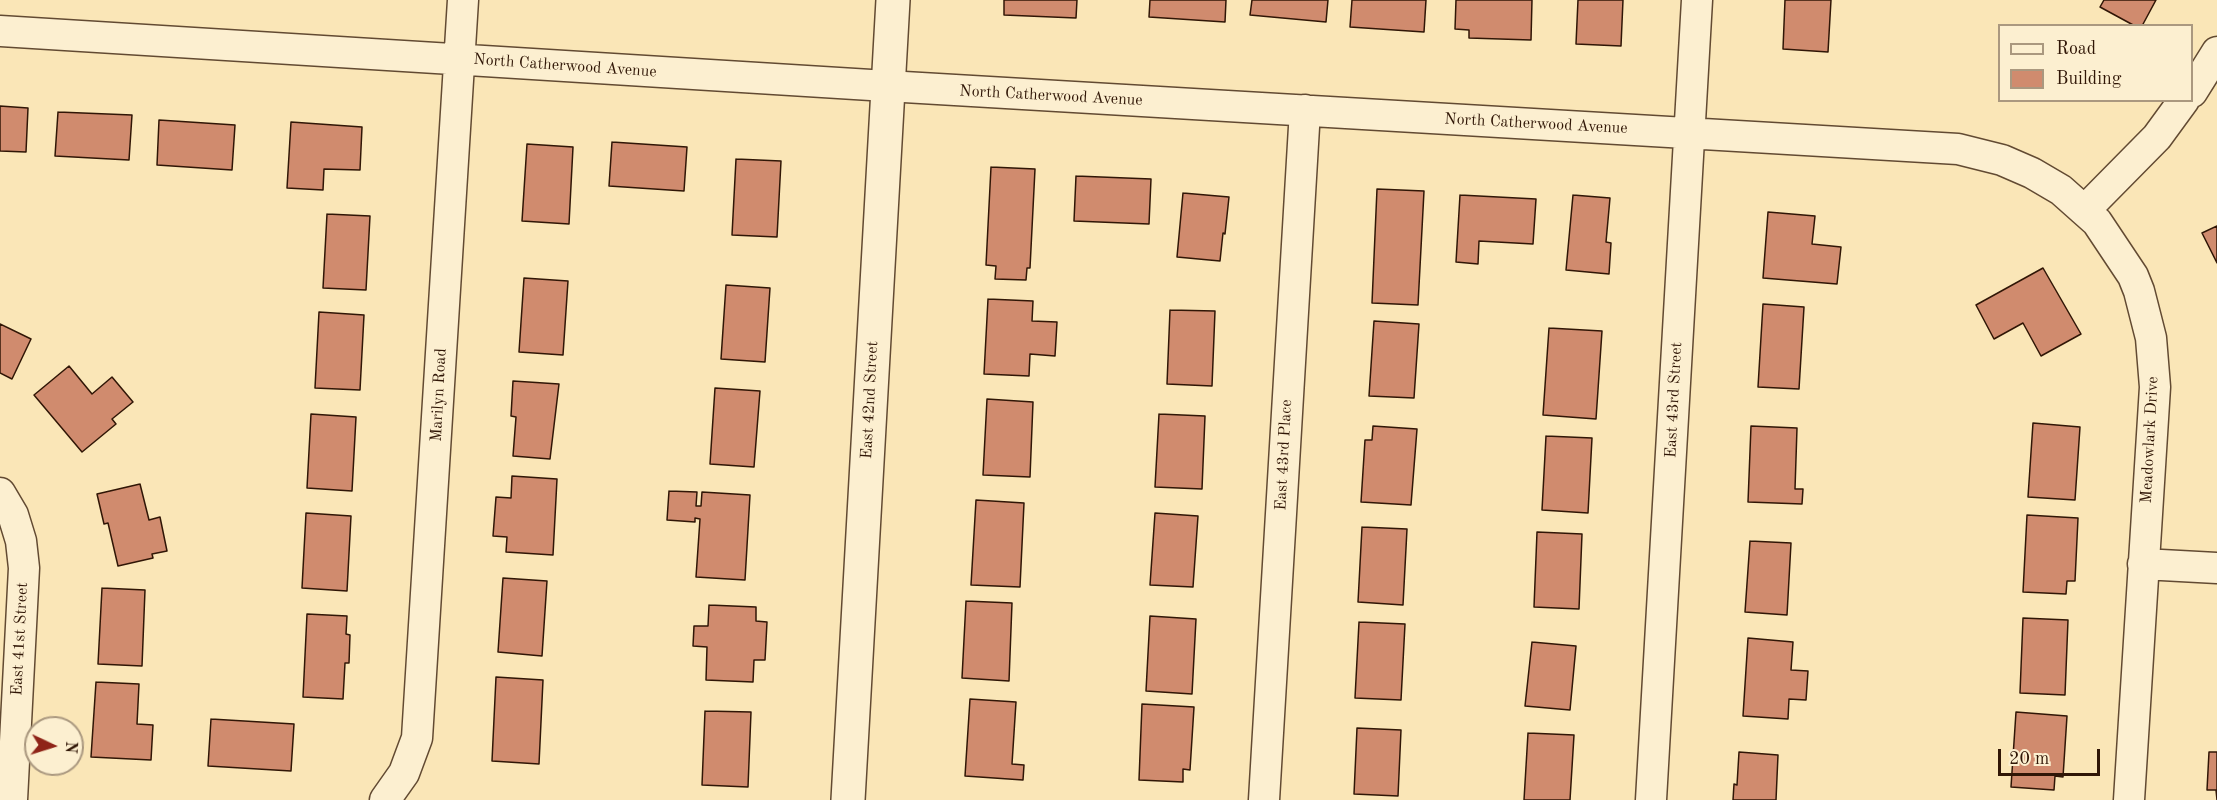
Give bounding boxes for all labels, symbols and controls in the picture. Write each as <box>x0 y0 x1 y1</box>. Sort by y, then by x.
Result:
legend <box>1998 24 2193 102</box>
text: Road <box>2056 40 2096 58</box>
street label: North Catherwood Avenue <box>473 50 657 82</box>
text: Building <box>2056 70 2121 88</box>
street label: North Catherwood Avenue <box>959 82 1143 110</box>
street label: North Catherwood Avenue <box>1444 110 1628 138</box>
street label: East 42nd Street <box>857 340 883 460</box>
street label: East 43rd Street <box>1661 341 1687 459</box>
street label: Marilyn Road <box>427 348 451 442</box>
street label: Meadowlark Drive <box>2137 376 2163 504</box>
street label: East 43rd Place <box>1271 399 1297 511</box>
street label: East 41st Street <box>7 582 33 696</box>
north arrow <box>24 716 84 776</box>
scale bar <box>2001 737 2103 775</box>
text: N <box>62 740 78 754</box>
text: 20 m <box>2009 750 2049 768</box>

